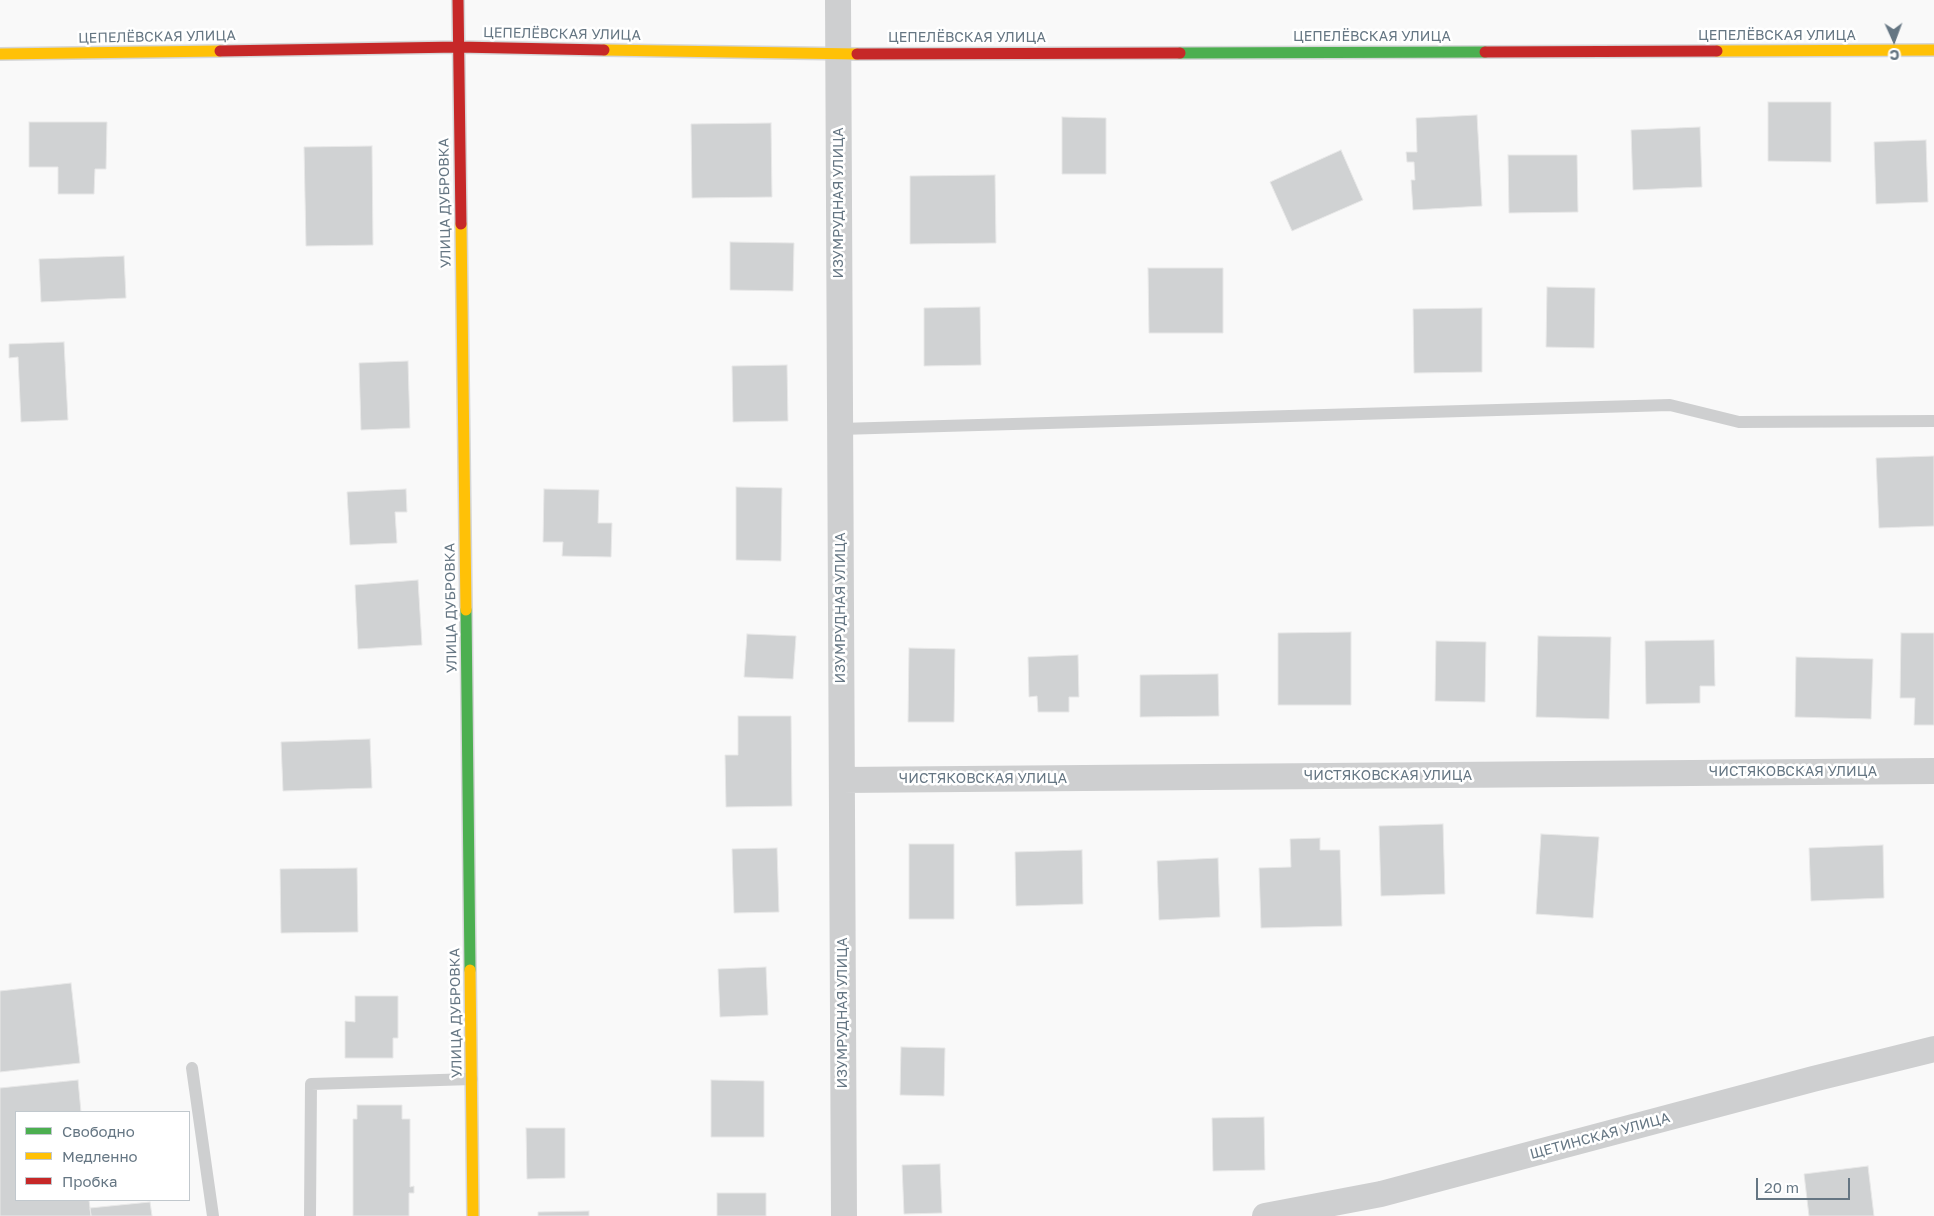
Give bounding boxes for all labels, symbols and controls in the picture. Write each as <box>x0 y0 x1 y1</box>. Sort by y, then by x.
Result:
north arrow <box>1869 15 1919 65</box>
street label: ЦЕПЕЛЁВСКАЯ УЛИЦА <box>483 24 641 44</box>
street label: ЦЕПЕЛЁВСКАЯ УЛИЦА <box>78 27 236 47</box>
street label: ЦЕПЕЛЁВСКАЯ УЛИЦА <box>1698 28 1856 44</box>
street label: ЦЕПЕЛЁВСКАЯ УЛИЦА <box>1293 29 1451 45</box>
street label: ЦЕПЕЛЁВСКАЯ УЛИЦА <box>888 30 1046 46</box>
text: С <box>1889 47 1900 64</box>
street label: ИЗУМРУДНАЯ УЛИЦА <box>831 127 847 279</box>
street label: УЛИЦА ДУБРОВКА <box>435 138 455 268</box>
street label: ИЗУМРУДНАЯ УЛИЦА <box>833 532 849 684</box>
street label: УЛИЦА ДУБРОВКА <box>441 543 461 673</box>
street label: ЧИСТЯКОВСКАЯ УЛИЦА <box>1709 764 1877 780</box>
street label: ЧИСТЯКОВСКАЯ УЛИЦА <box>1304 768 1472 784</box>
street label: ЧИСТЯКОВСКАЯ УЛИЦА <box>899 771 1067 787</box>
street label: ИЗУМРУДНАЯ УЛИЦА <box>835 937 851 1089</box>
street label: УЛИЦА ДУБРОВКА <box>446 948 466 1078</box>
street label: ЩЕТИНСКАЯ УЛИЦА <box>1528 1109 1672 1163</box>
legend <box>15 1111 190 1201</box>
text: Свободно <box>62 1122 135 1140</box>
text: Медленно <box>62 1147 138 1165</box>
scale bar <box>1759 1168 1853 1200</box>
text: Пробка <box>62 1172 117 1190</box>
text: 20 m <box>1764 1178 1799 1196</box>

